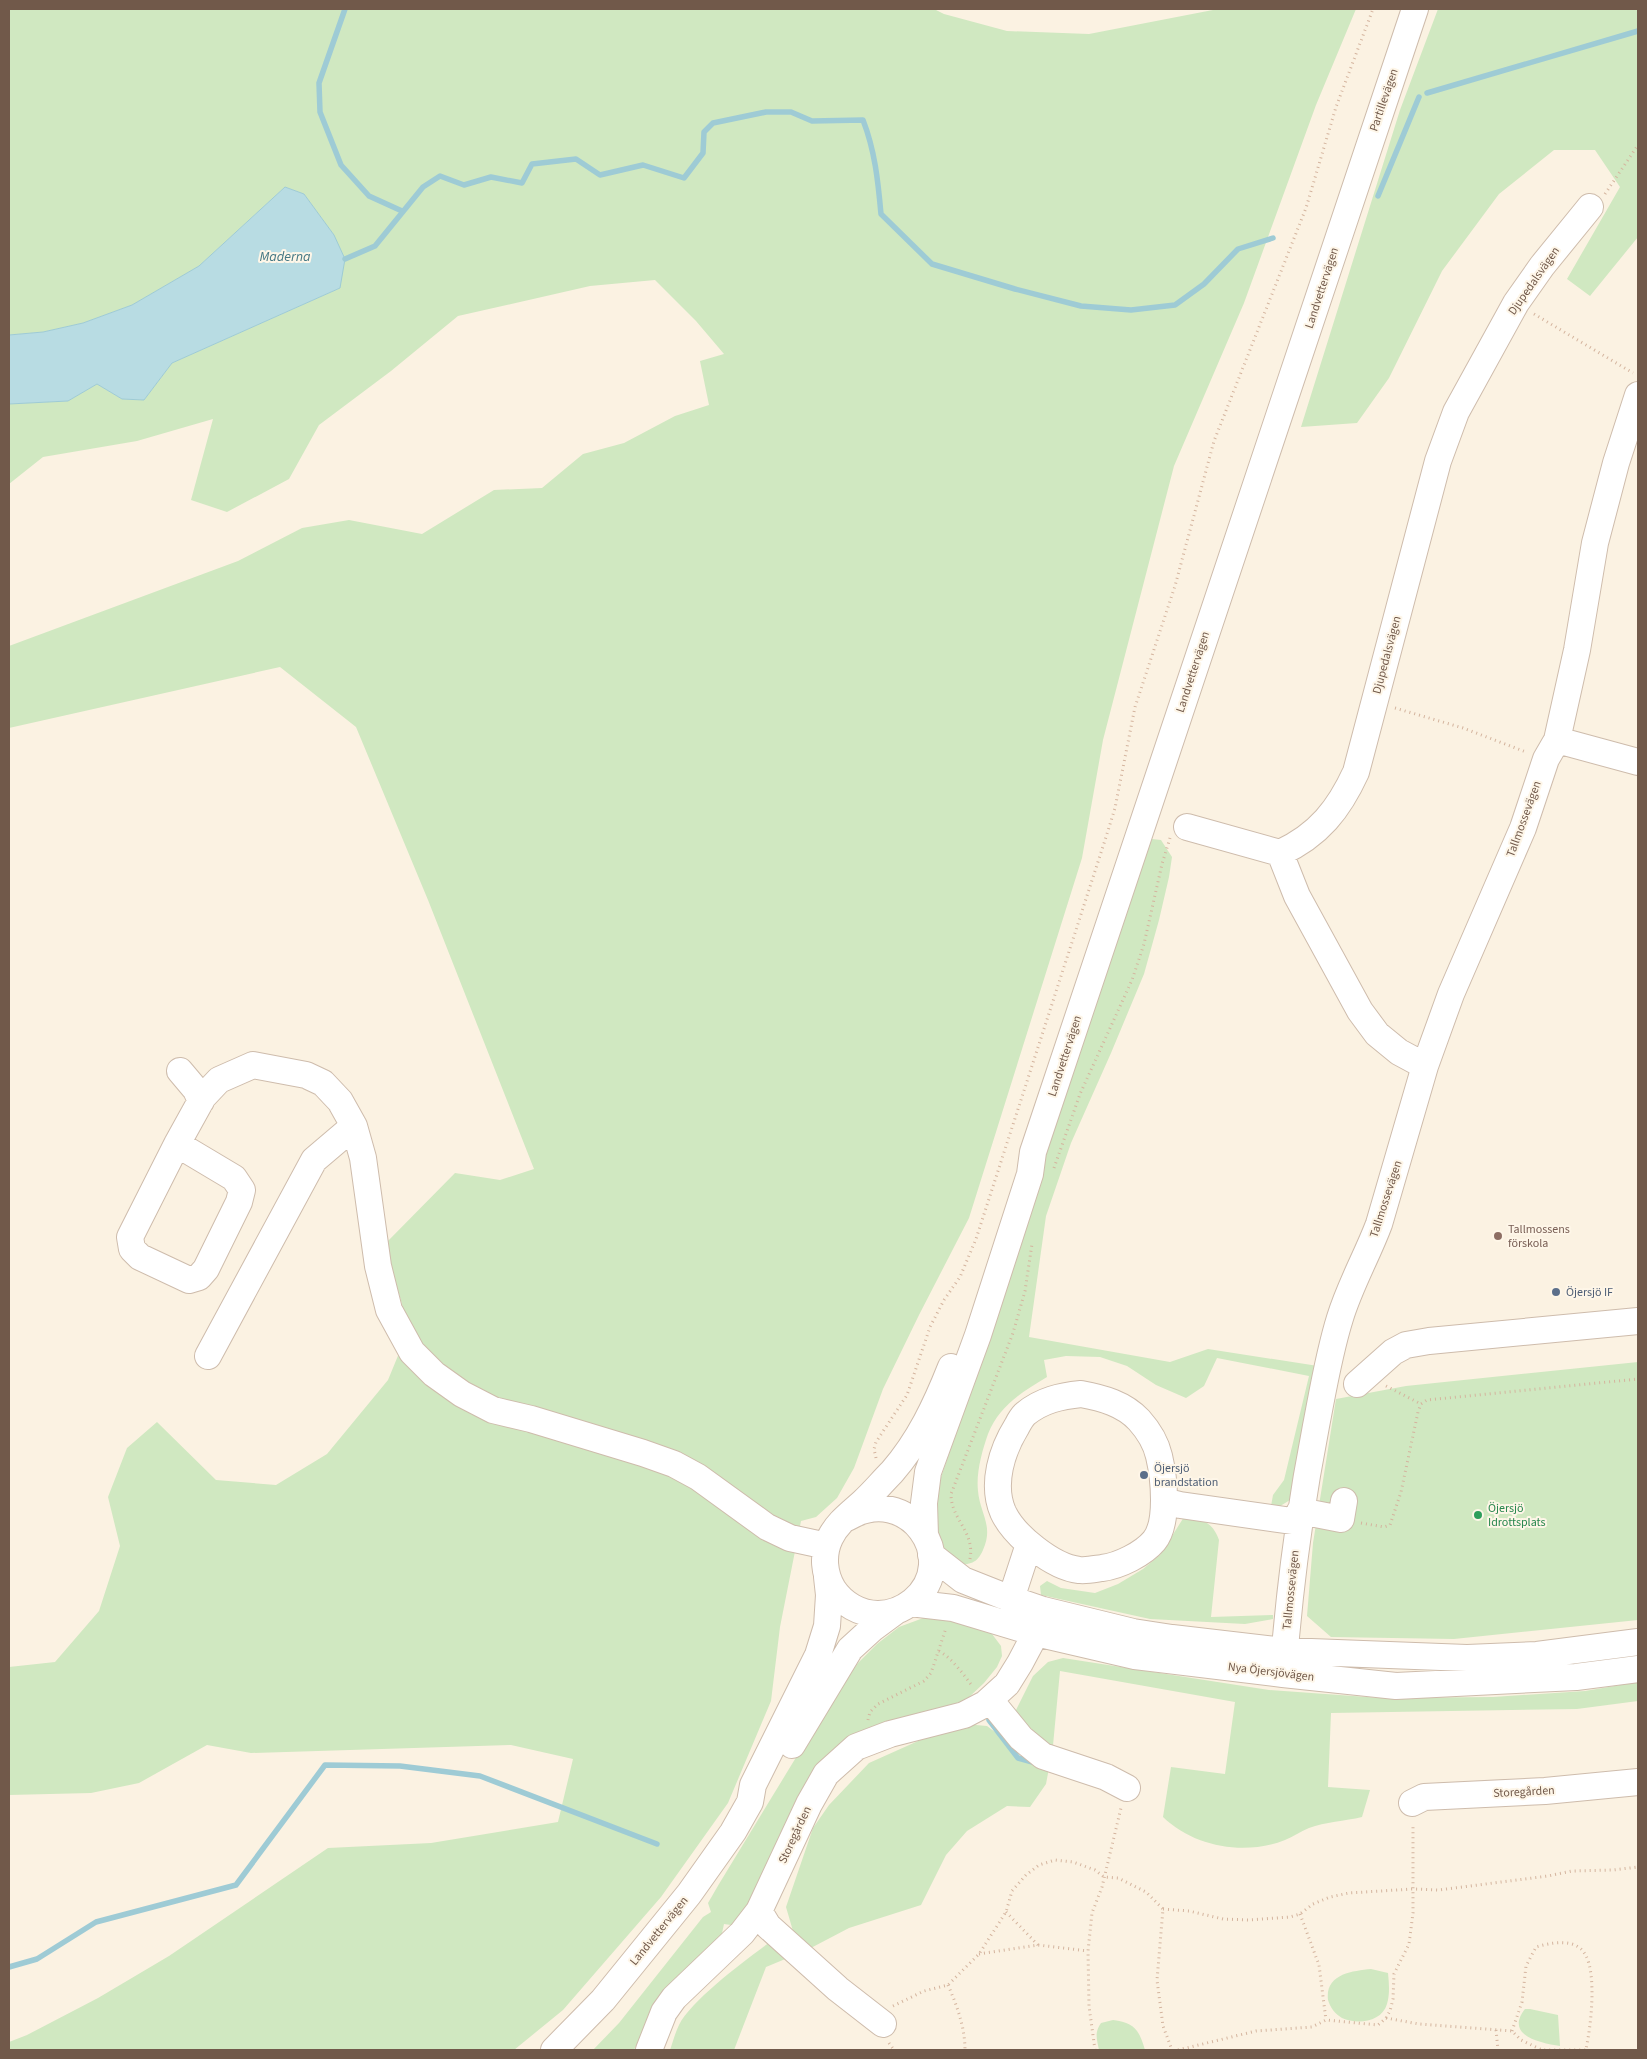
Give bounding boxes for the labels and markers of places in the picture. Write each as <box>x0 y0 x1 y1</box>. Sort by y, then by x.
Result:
place label: Tallmossens förskola <box>1508 1221 1570 1252</box>
marker: Tallmossens förskola <box>1492 1230 1504 1242</box>
place label: Öjersjö IF <box>1566 1284 1613 1301</box>
marker: Öjersjö IF <box>1550 1286 1562 1298</box>
place label: Öjersjö brandstation <box>1154 1460 1218 1491</box>
marker: Öjersjö brandstation <box>1138 1469 1150 1481</box>
place label: Öjersjö Idrottsplats <box>1488 1500 1546 1531</box>
marker: Öjersjö Idrottsplats <box>1472 1509 1484 1521</box>

